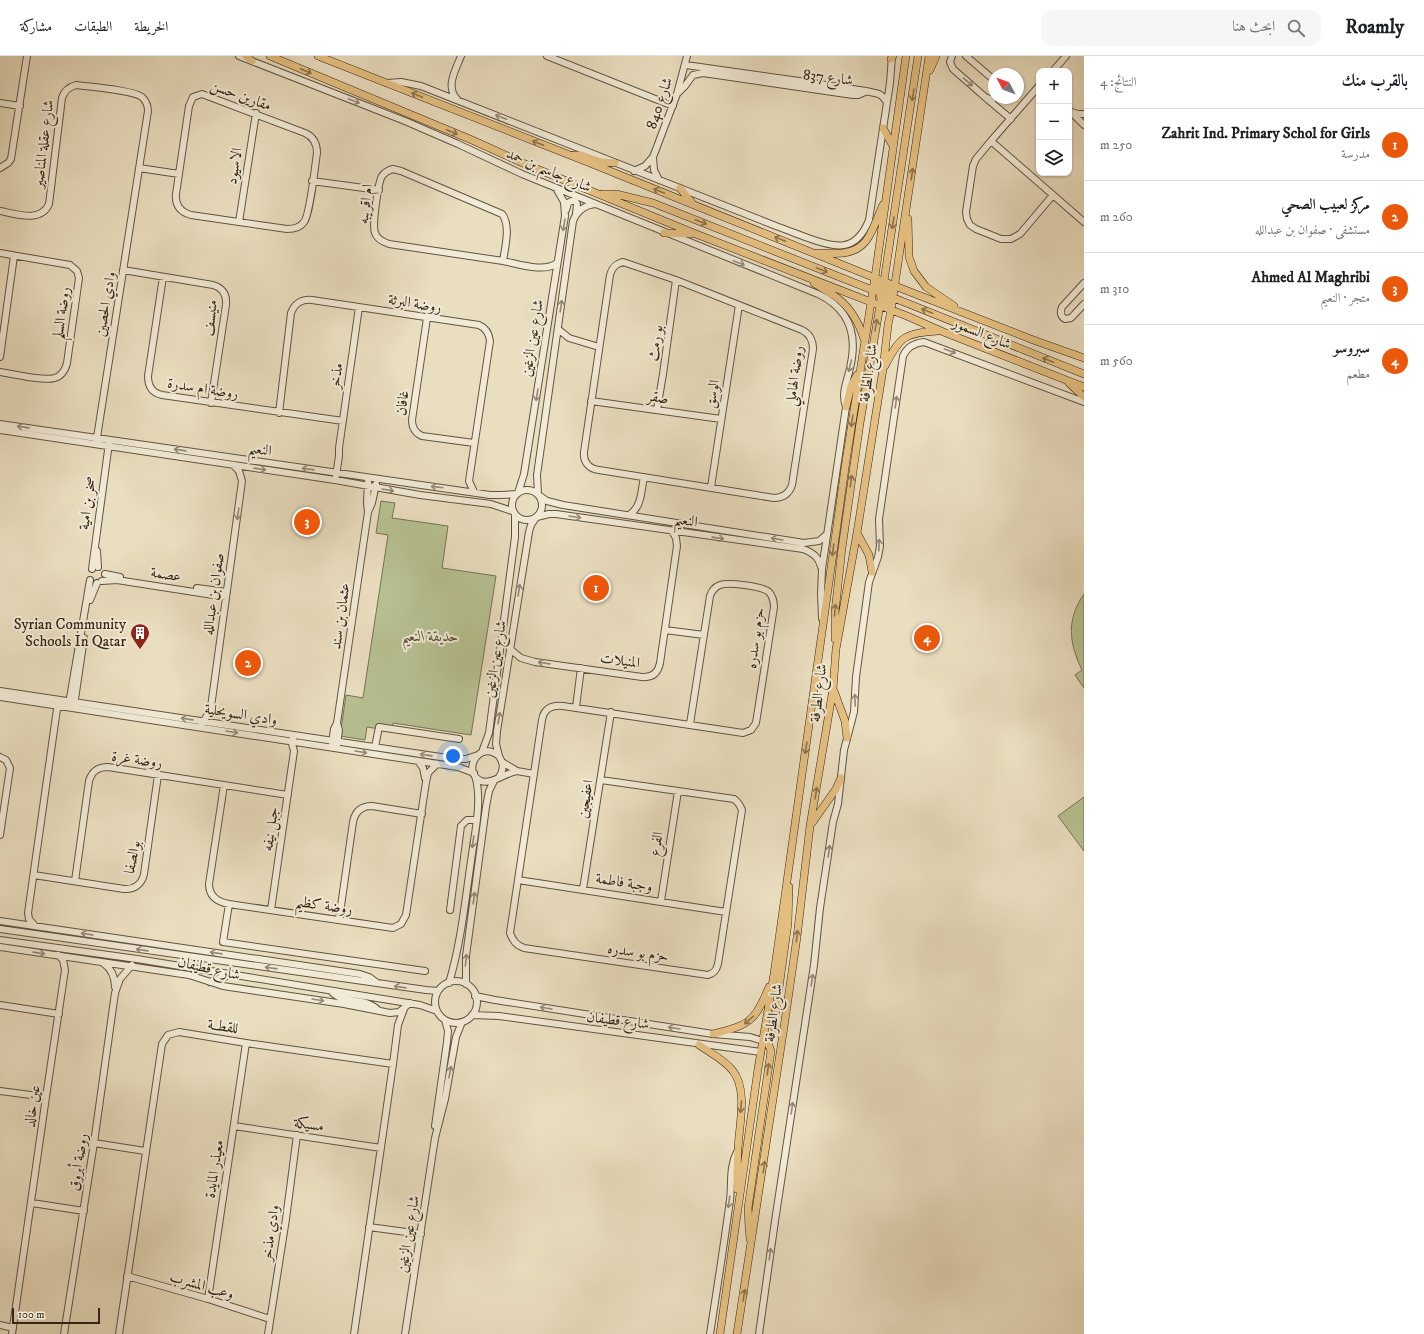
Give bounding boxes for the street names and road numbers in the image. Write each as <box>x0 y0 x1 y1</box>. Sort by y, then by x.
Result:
street label: شارع 837 <box>801 65 854 93</box>
street label: شارع 840 <box>642 75 680 133</box>
street label: مقارين حسن <box>208 76 274 115</box>
street label: شارع عقلة المناصير <box>28 99 61 192</box>
street label: شارع جاسم بن حمد <box>501 144 594 202</box>
street label: الاسيود <box>222 146 247 186</box>
street label: ام اقريبه <box>354 183 380 225</box>
street label: وادي الحصين <box>91 270 122 338</box>
street label: روضة السلم <box>48 285 80 341</box>
street label: روضة البرثة <box>387 290 443 317</box>
street label: شارع عين الزغين <box>517 298 551 378</box>
street label: منيسف <box>199 299 222 337</box>
street label: شارع السمور <box>947 312 1014 357</box>
street label: بو رمث <box>644 324 667 362</box>
street label: شارع الطرفة <box>855 343 885 404</box>
street label: روضة الهاملي <box>781 345 812 408</box>
street label: مذخر <box>325 362 348 392</box>
street label: روضة ام سدرة <box>166 374 240 406</box>
street label: الوسق <box>701 378 724 410</box>
street label: صقر <box>644 386 670 408</box>
street label: غافان <box>391 389 414 417</box>
street label: النعيم <box>246 438 273 465</box>
street label: صخر بن امية <box>74 475 101 531</box>
street label: النعيم <box>672 509 699 536</box>
street label: صفوان بن عبدالله <box>198 552 229 636</box>
street label: عصمة <box>149 563 183 586</box>
street label: عثمان بن سند <box>326 582 355 650</box>
street label: حزم بو سدره <box>742 606 772 670</box>
street label: شارع عين الزغين <box>480 619 514 699</box>
street label: المنيلات <box>599 648 641 673</box>
street label: شارع الطرفة <box>805 663 834 724</box>
street label: وادي السويحلية <box>203 699 279 732</box>
street label: روضة غرة <box>110 747 164 773</box>
street label: اعفيجين <box>573 778 598 820</box>
street label: جبل نيفه <box>258 806 284 852</box>
street label: الفرع <box>645 830 671 858</box>
street label: بوالصفا <box>120 839 145 876</box>
street label: وجبة فاطمة <box>594 869 654 896</box>
street label: روضة كظيم <box>293 892 354 924</box>
street label: حزم بو سدره <box>606 939 670 969</box>
street label: شارع قطيفان <box>175 952 242 988</box>
street label: شارع الطرفة <box>760 983 790 1044</box>
street label: شارع قطيفان <box>585 1007 651 1037</box>
street label: للقطــة <box>206 1015 240 1038</box>
street label: عين خالد <box>20 1084 45 1128</box>
street label: مسيكة <box>292 1113 325 1136</box>
street label: روضة أبروق <box>63 1131 92 1192</box>
street label: معيذر المايدة <box>201 1139 228 1199</box>
street label: شارع عين الزغين <box>393 1194 427 1274</box>
street label: وادي مذخر <box>257 1204 286 1265</box>
street label: وعب المشرب <box>167 1267 236 1304</box>

